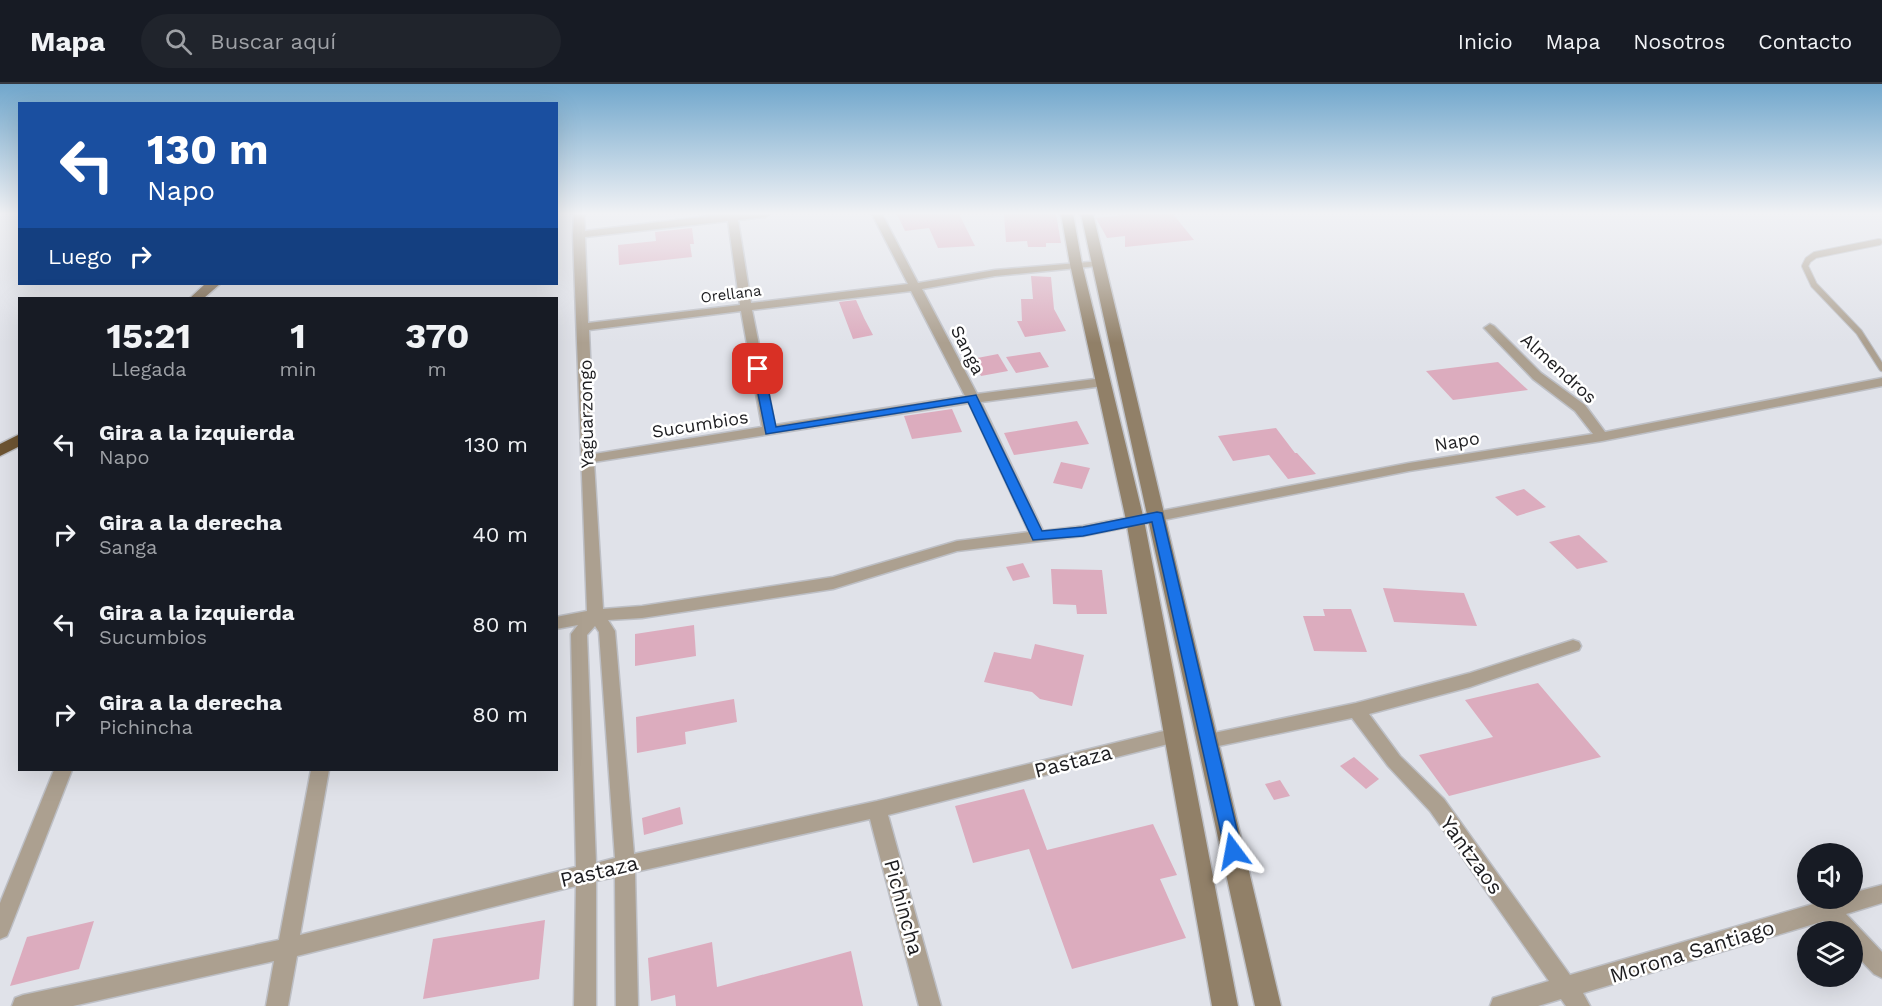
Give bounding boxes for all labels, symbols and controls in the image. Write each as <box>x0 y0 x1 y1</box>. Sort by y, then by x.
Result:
search box <box>141 14 561 68</box>
text: Mapa <box>30 25 105 58</box>
icon: search <box>162 25 195 58</box>
text: Buscar aquí <box>210 29 336 54</box>
text: Inicio <box>1458 29 1513 54</box>
text: Mapa <box>1546 29 1600 54</box>
text: Nosotros <box>1633 29 1725 54</box>
text: Contacto <box>1758 29 1852 54</box>
text: 130 m <box>147 125 269 174</box>
icon: left <box>48 126 126 204</box>
text: Napo <box>147 175 215 207</box>
icon: right <box>124 240 157 273</box>
text: Luego <box>48 244 112 269</box>
street label: Orellana <box>700 281 763 307</box>
text: 15:21 <box>107 315 191 357</box>
text: 1 <box>290 315 306 357</box>
text: 370 <box>405 315 469 357</box>
street label: Sanga <box>947 322 989 378</box>
street label: Almendros <box>1517 329 1601 407</box>
pin <box>732 343 783 394</box>
icon: arrive <box>741 352 774 385</box>
text: Llegada <box>111 357 187 381</box>
text: min <box>280 357 316 381</box>
text: m <box>428 357 447 381</box>
street label: Yaguarzongo <box>575 359 597 469</box>
street label: Sucumbios <box>650 406 750 442</box>
text: Gira a la izquierda <box>99 420 295 445</box>
street label: Napo <box>1433 427 1481 455</box>
icon: left <box>48 428 81 461</box>
text: 130 m <box>464 432 528 457</box>
text: Napo <box>99 445 149 469</box>
text: Gira a la derecha <box>99 510 282 535</box>
icon: right <box>48 518 81 551</box>
text: 40 m <box>472 522 528 547</box>
text: Sanga <box>99 535 157 559</box>
text: Gira a la izquierda <box>99 600 295 625</box>
icon: left <box>48 608 81 641</box>
text: 80 m <box>472 612 528 637</box>
text: Sucumbios <box>99 625 207 649</box>
text: Gira a la derecha <box>99 690 282 715</box>
icon: right <box>48 698 81 731</box>
text: 80 m <box>472 702 528 727</box>
text: Pichincha <box>99 715 193 739</box>
street label: Pastaza <box>1031 739 1115 783</box>
street label: Yantzaos <box>1435 811 1509 899</box>
position arrow <box>1201 819 1265 883</box>
map controls <box>1797 843 1863 987</box>
button: sound <box>1797 843 1863 909</box>
street label: Pastaza <box>557 850 641 892</box>
street label: Pichincha <box>879 856 929 958</box>
street label: Morona Santiago <box>1607 914 1777 988</box>
button: layers <box>1797 921 1863 987</box>

